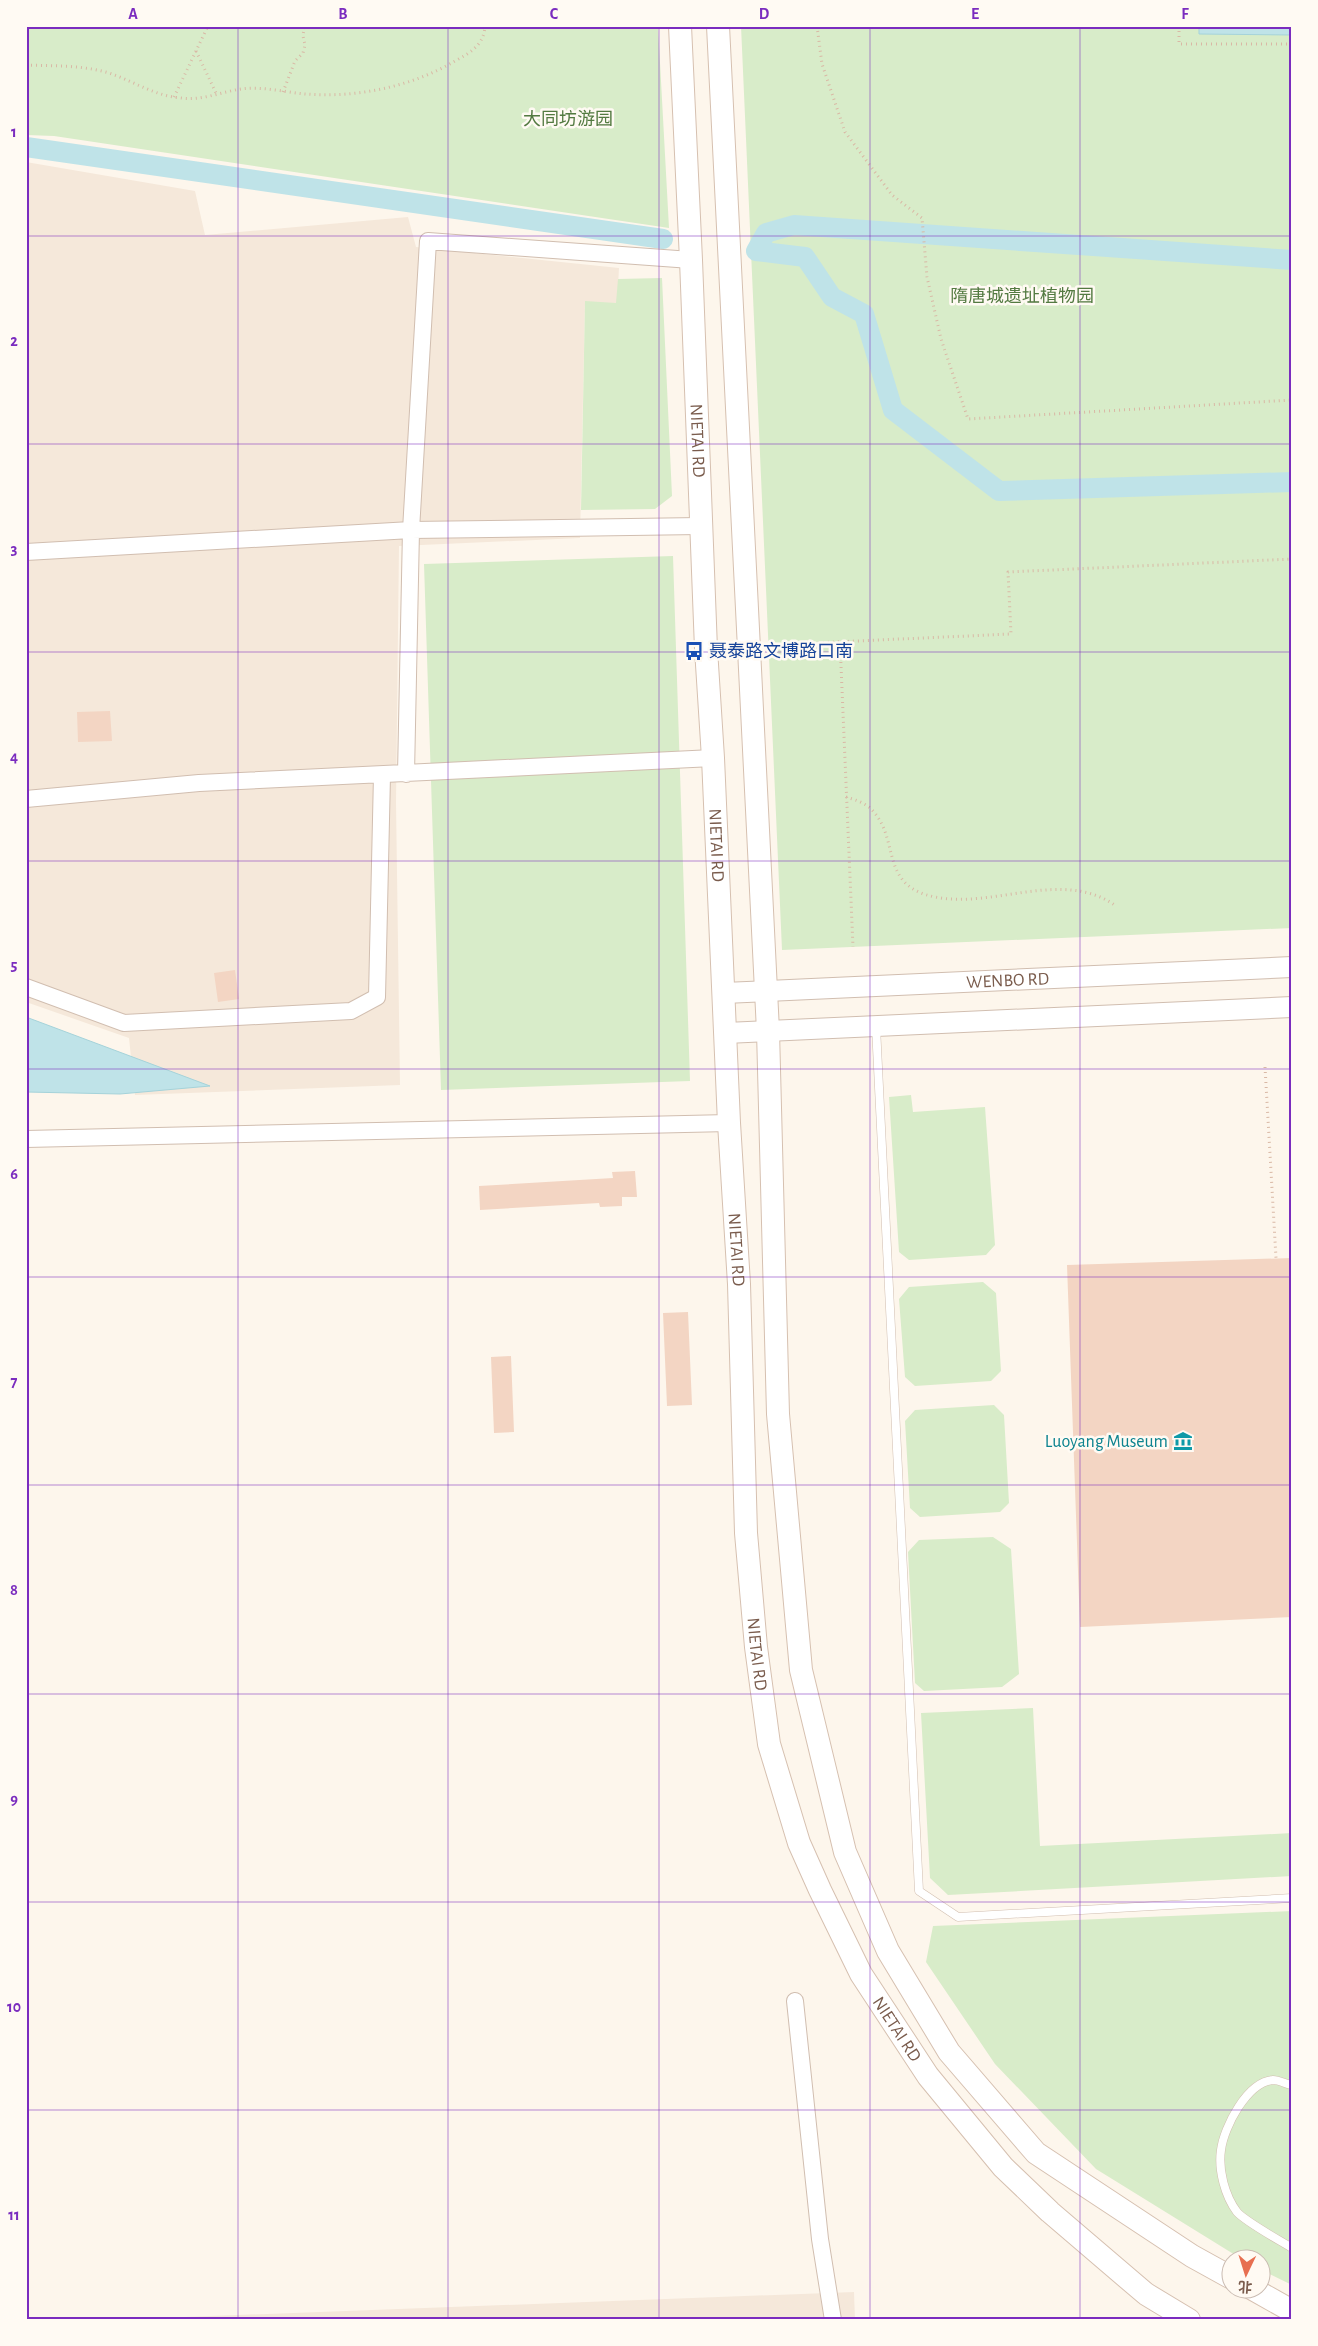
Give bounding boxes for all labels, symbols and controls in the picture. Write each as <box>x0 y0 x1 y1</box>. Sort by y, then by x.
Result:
text: A <box>128 6 138 22</box>
text: B <box>338 6 348 22</box>
text: C <box>550 6 559 22</box>
text: D <box>759 6 770 22</box>
text: E <box>971 6 979 22</box>
text: F <box>1181 6 1189 22</box>
park label: 大同坊游园 <box>523 109 613 129</box>
text: 1 <box>11 124 17 140</box>
park label: 隋唐城遗址植物园 <box>950 286 1094 306</box>
text: 2 <box>10 333 18 349</box>
street label: NIETAI RD <box>687 404 707 478</box>
text: 3 <box>11 541 18 557</box>
bus stop icon: 聂泰路文博路口南 <box>683 640 705 662</box>
place label: 聂泰路文博路口南 <box>709 641 853 661</box>
text: 4 <box>10 749 18 765</box>
street label: NIETAI RD <box>705 808 726 882</box>
text: 5 <box>11 957 18 973</box>
street label: WENBO RD <box>966 970 1050 992</box>
text: 6 <box>10 1166 18 1182</box>
street label: NIETAI RD <box>725 1212 747 1287</box>
text: 7 <box>11 1374 18 1390</box>
museum icon: Luoyang Museum <box>1172 1430 1194 1452</box>
place label: Luoyang Museum <box>1045 1433 1168 1451</box>
text: 8 <box>10 1582 18 1598</box>
street label: NIETAI RD <box>743 1617 770 1692</box>
text: 9 <box>10 1791 18 1807</box>
street label: NIETAI RD <box>869 1994 924 2065</box>
text: 10 <box>7 1999 21 2015</box>
text: 11 <box>8 2207 20 2223</box>
north arrow <box>1220 2248 1270 2298</box>
text: 北 <box>1238 2278 1253 2294</box>

